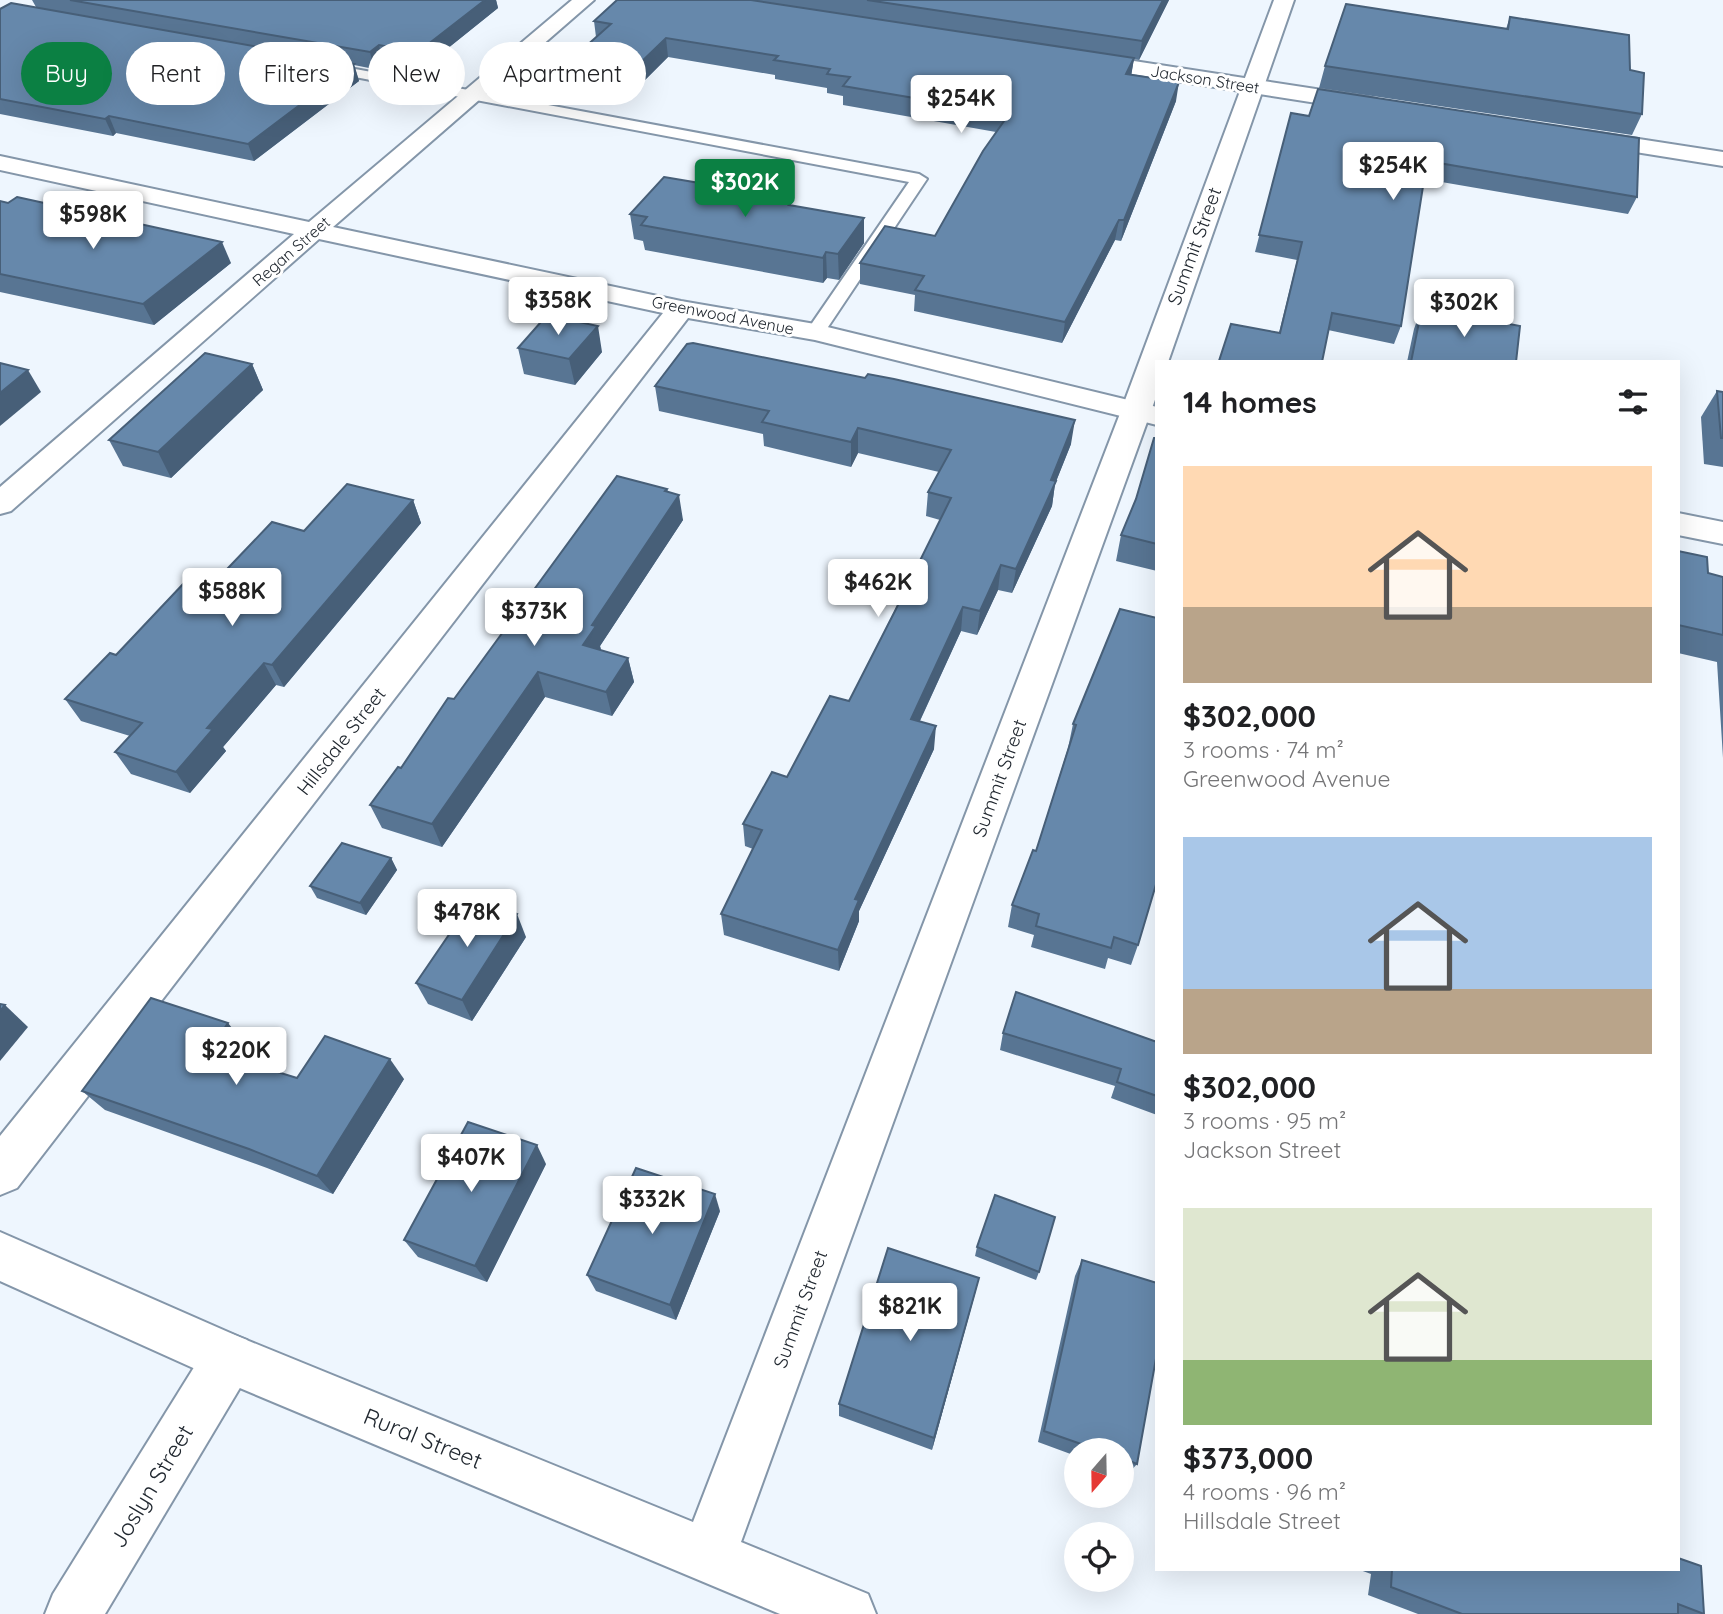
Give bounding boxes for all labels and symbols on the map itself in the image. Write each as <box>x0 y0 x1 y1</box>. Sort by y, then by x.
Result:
street label: Jackson Street <box>1149 61 1261 97</box>
pin: $254K <box>912 76 1010 135</box>
pin: $254K <box>1344 142 1442 202</box>
pin: $302K <box>696 160 794 219</box>
street label: Summit Street <box>1162 184 1226 308</box>
pin: $598K <box>44 191 142 251</box>
street label: Regan Street <box>248 212 334 290</box>
pin: $358K <box>509 278 607 337</box>
pin: $302K <box>1415 280 1513 339</box>
street label: Greenwood Avenue <box>650 291 796 339</box>
pin: $462K <box>829 560 927 619</box>
pin: $588K <box>183 568 281 628</box>
pin: $373K <box>485 588 583 648</box>
street label: Hillsdale Street <box>291 682 391 800</box>
street label: Summit Street <box>967 716 1031 840</box>
pin: $478K <box>418 890 516 949</box>
pin: $220K <box>187 1028 285 1087</box>
pin: $407K <box>422 1134 520 1194</box>
pin: $332K <box>603 1176 701 1236</box>
street label: Summit Street <box>768 1247 832 1371</box>
pin: $821K <box>861 1284 959 1343</box>
street label: Rural Street <box>360 1401 487 1475</box>
street label: Joslyn Street <box>103 1419 199 1553</box>
north arrow <box>1064 1438 1134 1508</box>

